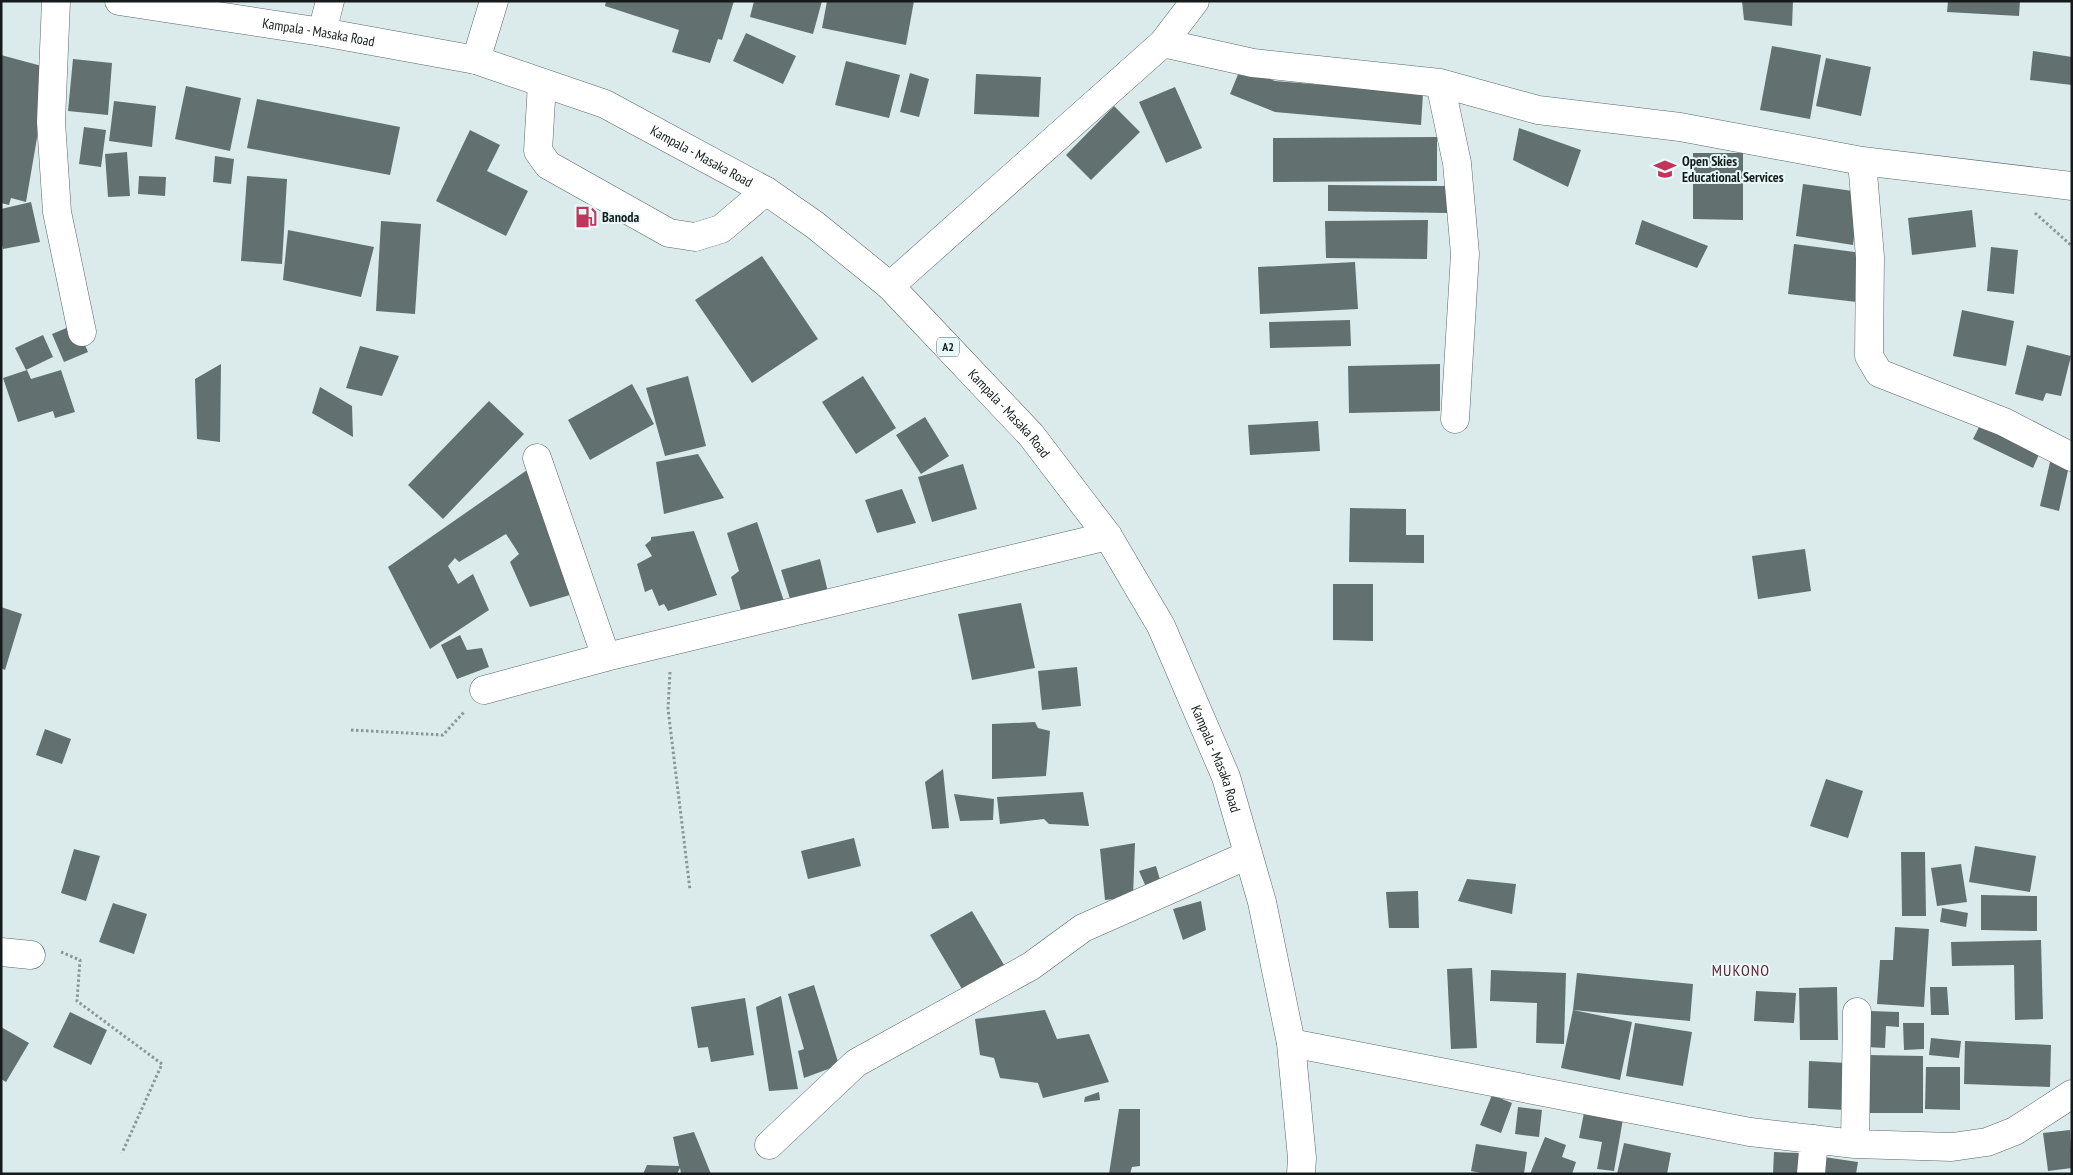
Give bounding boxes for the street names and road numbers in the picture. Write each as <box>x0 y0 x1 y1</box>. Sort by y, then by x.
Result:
street label: Kampala - Masaka Road <box>261 14 376 50</box>
street label: Kampala - Masaka Road <box>647 121 756 191</box>
road number: A2 <box>937 338 959 357</box>
street label: Kampala - Masaka Road <box>964 365 1054 461</box>
street label: Kampala - Masaka Road <box>1187 702 1245 814</box>

